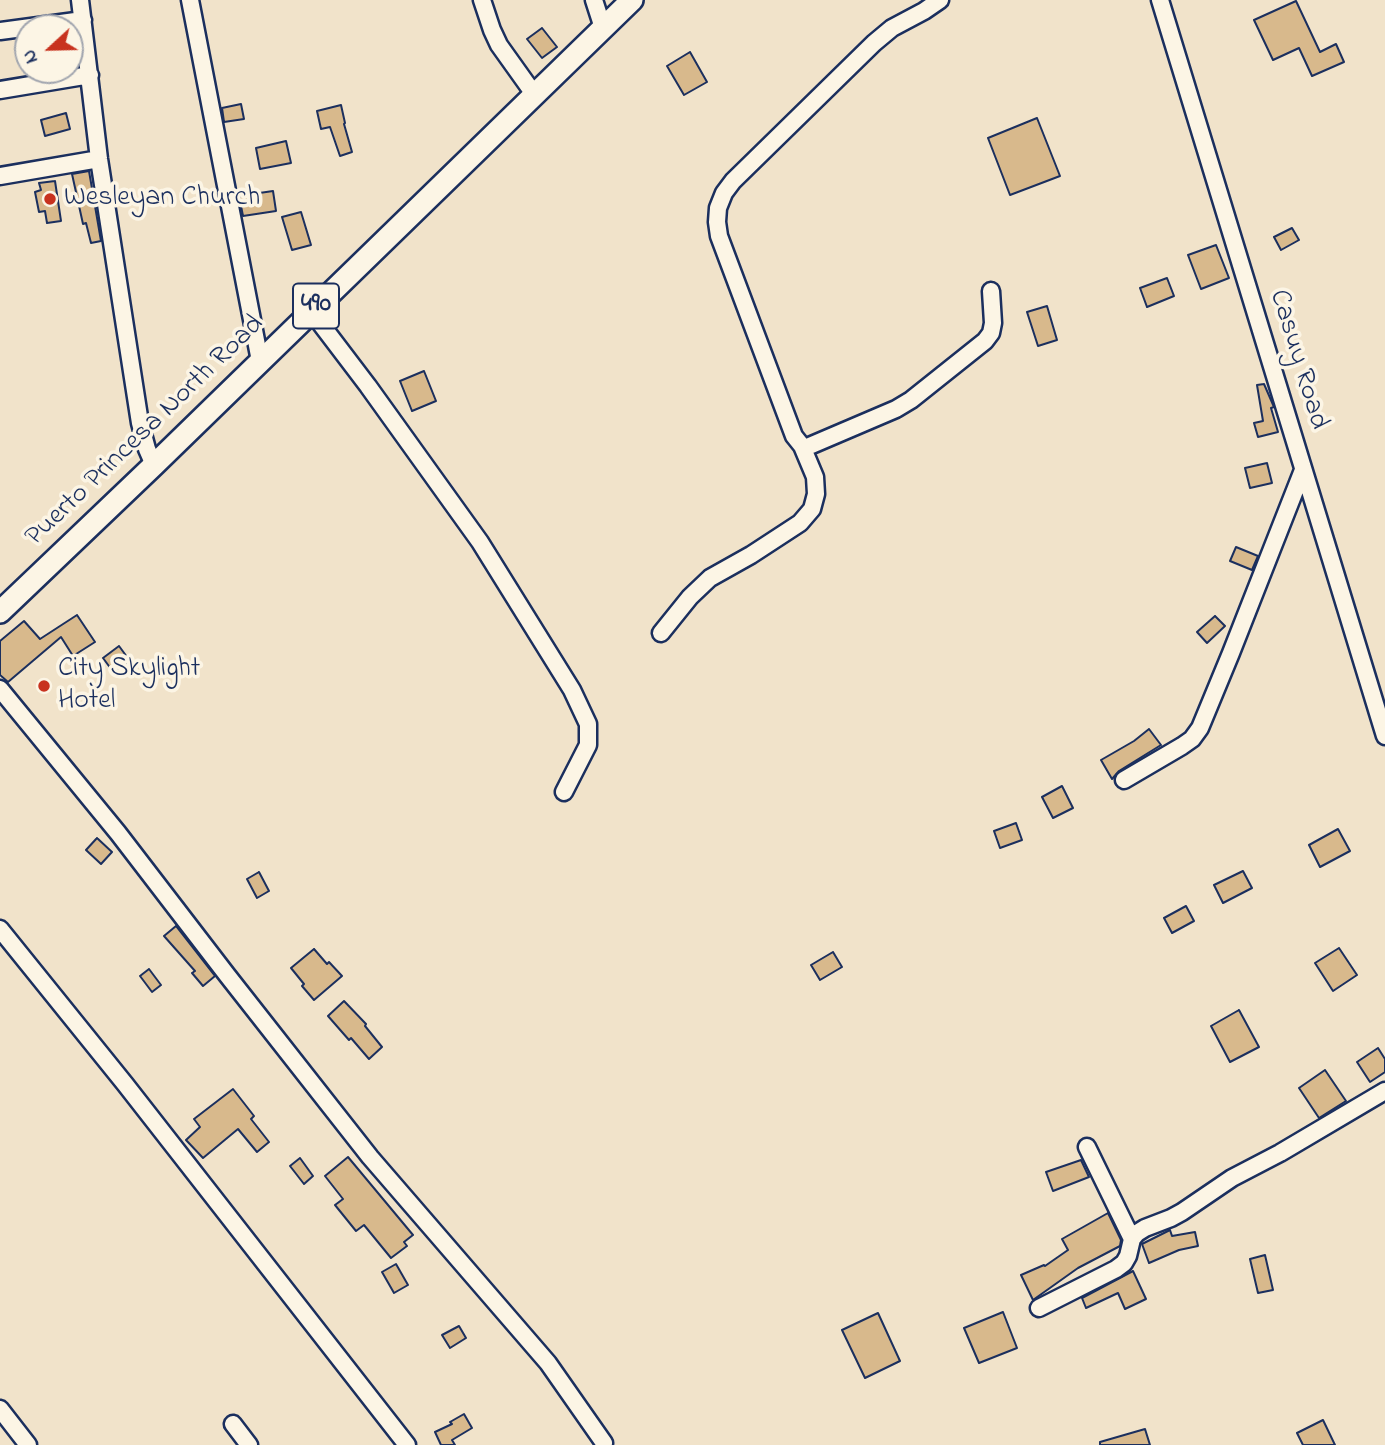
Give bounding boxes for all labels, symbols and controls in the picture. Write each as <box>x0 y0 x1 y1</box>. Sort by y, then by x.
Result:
north arrow <box>14 14 84 84</box>
text: N <box>16 45 46 67</box>
place label: Wesleyan Church <box>64 182 260 216</box>
marker: Wesleyan Church <box>42 191 58 207</box>
road number: 490 <box>293 284 339 328</box>
street label: Casuy Road <box>1260 286 1334 434</box>
street label: Puerto Princesa North Road <box>20 309 272 555</box>
place label: City Skylight Hotel <box>58 653 200 719</box>
marker: City Skylight Hotel <box>36 678 52 694</box>

